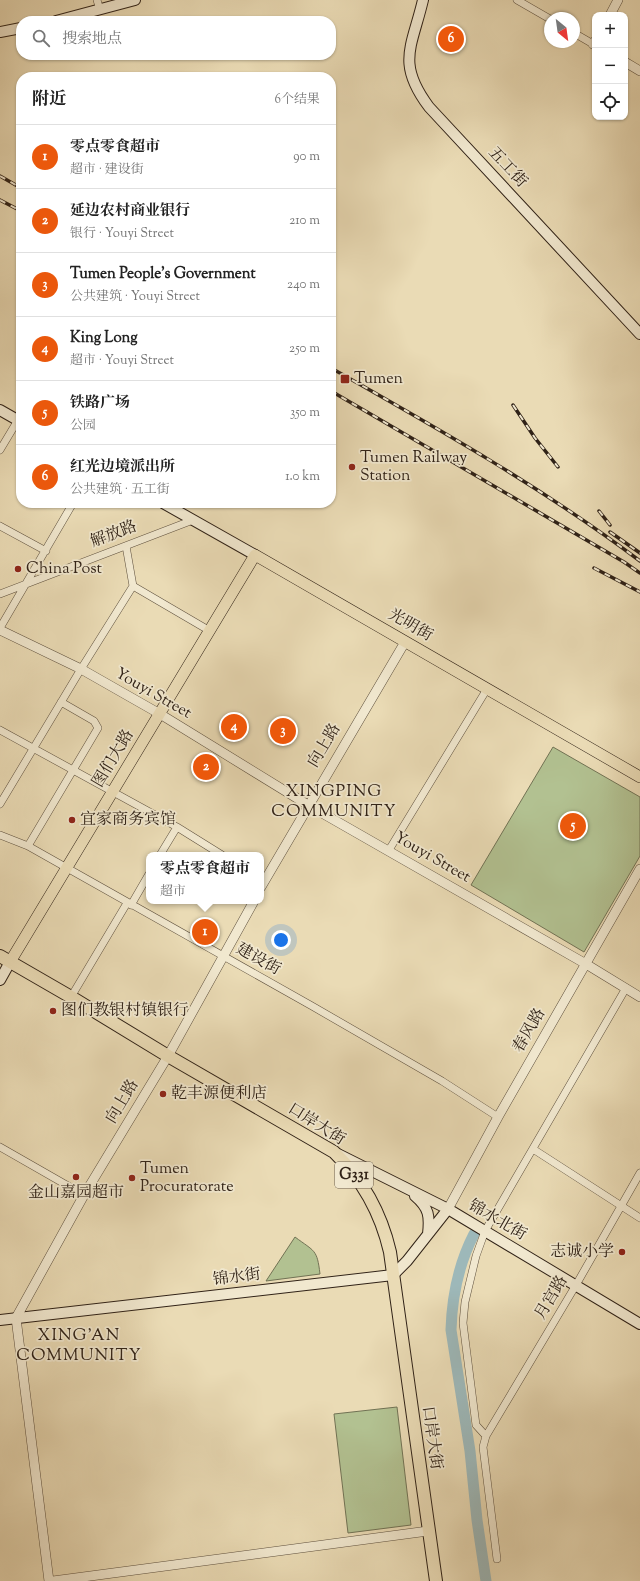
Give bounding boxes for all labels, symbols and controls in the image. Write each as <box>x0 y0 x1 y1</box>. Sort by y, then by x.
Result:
north arrow <box>544 12 580 48</box>
map controls <box>592 12 628 120</box>
button: + <box>592 12 628 48</box>
search box <box>16 16 336 60</box>
pin: 6 <box>438 24 464 54</box>
icon: search <box>30 27 52 49</box>
text: 搜索地点 <box>62 29 122 50</box>
button: − <box>592 48 628 84</box>
button: locate <box>592 84 628 120</box>
text: 附近 <box>32 88 66 112</box>
text: 6个结果 <box>275 91 320 109</box>
text: 零点零食超市 <box>70 137 160 158</box>
street label: 五工街 <box>482 143 532 193</box>
text: 1 <box>43 148 47 166</box>
text: 90 m <box>293 148 320 166</box>
text: 超市 · 建设街 <box>70 161 144 179</box>
text: 延边农村商业银行 <box>70 201 190 222</box>
text: 2 <box>42 212 48 230</box>
text: 210 m <box>289 212 320 230</box>
text: 银行 · Youyi Street <box>70 225 174 243</box>
text: Tumen People's Government <box>70 264 256 285</box>
text: 3 <box>42 276 48 294</box>
text: 240 m <box>287 276 320 294</box>
text: 公共建筑 · Youyi Street <box>70 288 200 306</box>
text: King Long <box>70 328 138 349</box>
text: 4 <box>42 340 48 358</box>
text: 250 m <box>289 340 320 358</box>
text: 超市 · Youyi Street <box>70 352 174 370</box>
place label: Tumen <box>354 368 404 391</box>
marker: Tumen <box>339 373 351 385</box>
text: 铁路广场 <box>70 393 130 414</box>
text: 5 <box>43 404 47 422</box>
text: 350 m <box>290 404 320 422</box>
text: 公园 <box>70 417 96 435</box>
place label: Tumen Railway Station <box>360 447 467 488</box>
text: 红光边境派出所 <box>70 457 175 478</box>
marker: Tumen Railway Station <box>347 462 357 472</box>
text: 6 <box>42 468 48 486</box>
text: 1.0 km <box>285 468 320 486</box>
text: 公共建筑 · 五工街 <box>70 481 170 499</box>
street label: 解放路 <box>87 516 141 554</box>
place label: China Post <box>26 558 102 581</box>
marker: China Post <box>13 564 23 574</box>
street label: 光明街 <box>383 604 437 648</box>
street label: Youyi Street <box>110 663 196 725</box>
pin: 4 <box>221 712 247 742</box>
pin: 3 <box>270 716 296 746</box>
street label: 向上路 <box>303 719 347 773</box>
street label: 图们大路 <box>88 726 140 792</box>
pin: 2 <box>193 752 219 782</box>
district label: XINGPING COMMUNITY <box>271 780 397 824</box>
place label: 宜家商务宾馆 <box>80 809 176 832</box>
pin: 5 <box>560 811 586 841</box>
marker: 宜家商务宾馆 <box>67 815 77 825</box>
street label: Youyi Street <box>389 827 475 889</box>
popup <box>146 852 264 904</box>
text: 零点零食超市 <box>160 859 250 880</box>
text: 超市 <box>160 883 186 901</box>
pin: 1 <box>192 917 218 947</box>
your location <box>271 930 291 950</box>
street label: 建设街 <box>231 938 285 982</box>
place label: 图们教银村镇银行 <box>61 1000 189 1023</box>
street label: 春风路 <box>508 1004 552 1058</box>
marker: 图们教银村镇银行 <box>48 1006 58 1016</box>
street label: 向上路 <box>101 1075 145 1129</box>
place label: 乾丰源便利店 <box>171 1083 267 1106</box>
marker: 乾丰源便利店 <box>158 1089 168 1099</box>
street label: 口岸大街 <box>283 1098 349 1152</box>
place label: Tumen Procuratorate <box>140 1158 234 1199</box>
road number: G331 <box>335 1162 373 1188</box>
marker: 金山嘉园超市 <box>71 1172 81 1182</box>
marker: Tumen Procuratorate <box>127 1173 137 1183</box>
place label: 金山嘉园超市 <box>28 1182 124 1205</box>
street label: 锦水北街 <box>464 1195 530 1247</box>
place label: 志诚小学 <box>550 1241 614 1264</box>
marker: 志诚小学 <box>617 1247 627 1257</box>
street label: 锦水街 <box>212 1264 262 1292</box>
street label: 月宫路 <box>530 1271 574 1325</box>
district label: XING'AN COMMUNITY <box>16 1324 142 1368</box>
street label: 口岸大街 <box>415 1405 447 1471</box>

